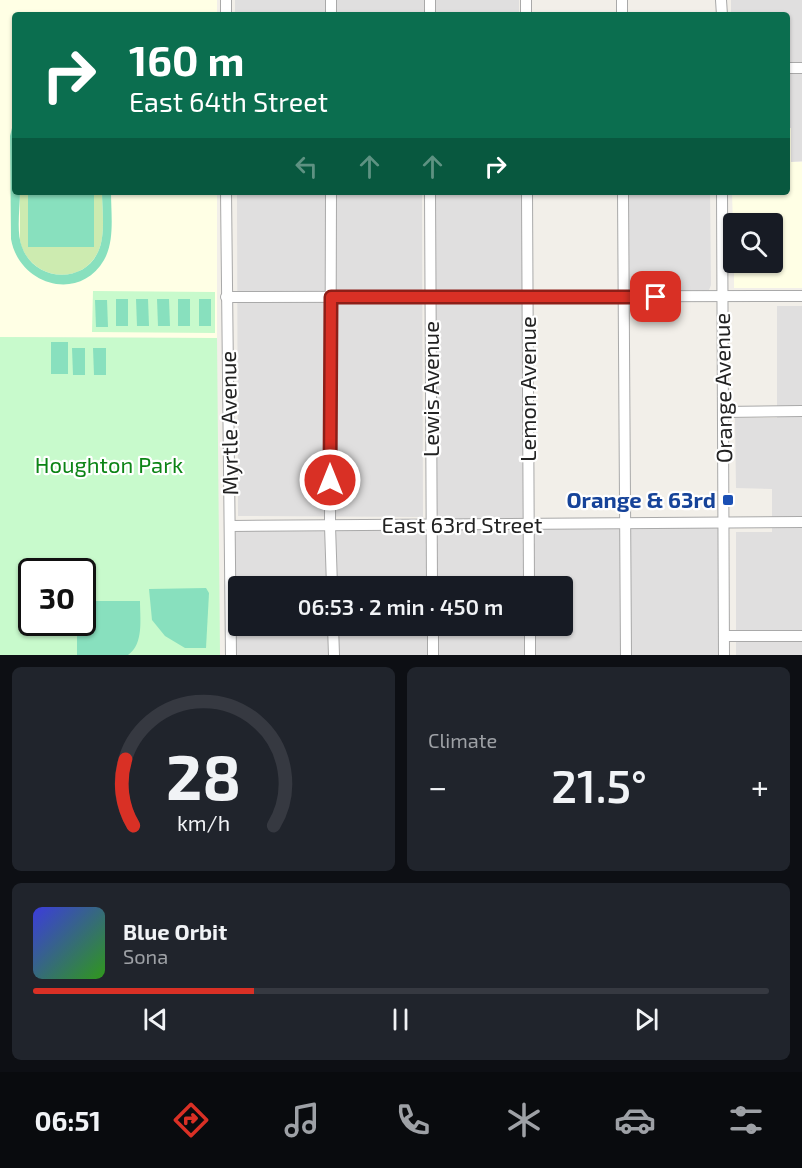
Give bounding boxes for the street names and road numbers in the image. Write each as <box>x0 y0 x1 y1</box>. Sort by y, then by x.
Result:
street label: Orange Avenue <box>708 313 736 463</box>
street label: Lemon Avenue <box>514 316 540 462</box>
street label: Lewis Avenue <box>417 321 443 457</box>
street label: Myrtle Avenue <box>214 351 242 496</box>
street label: East 63rd Street <box>382 511 542 537</box>

